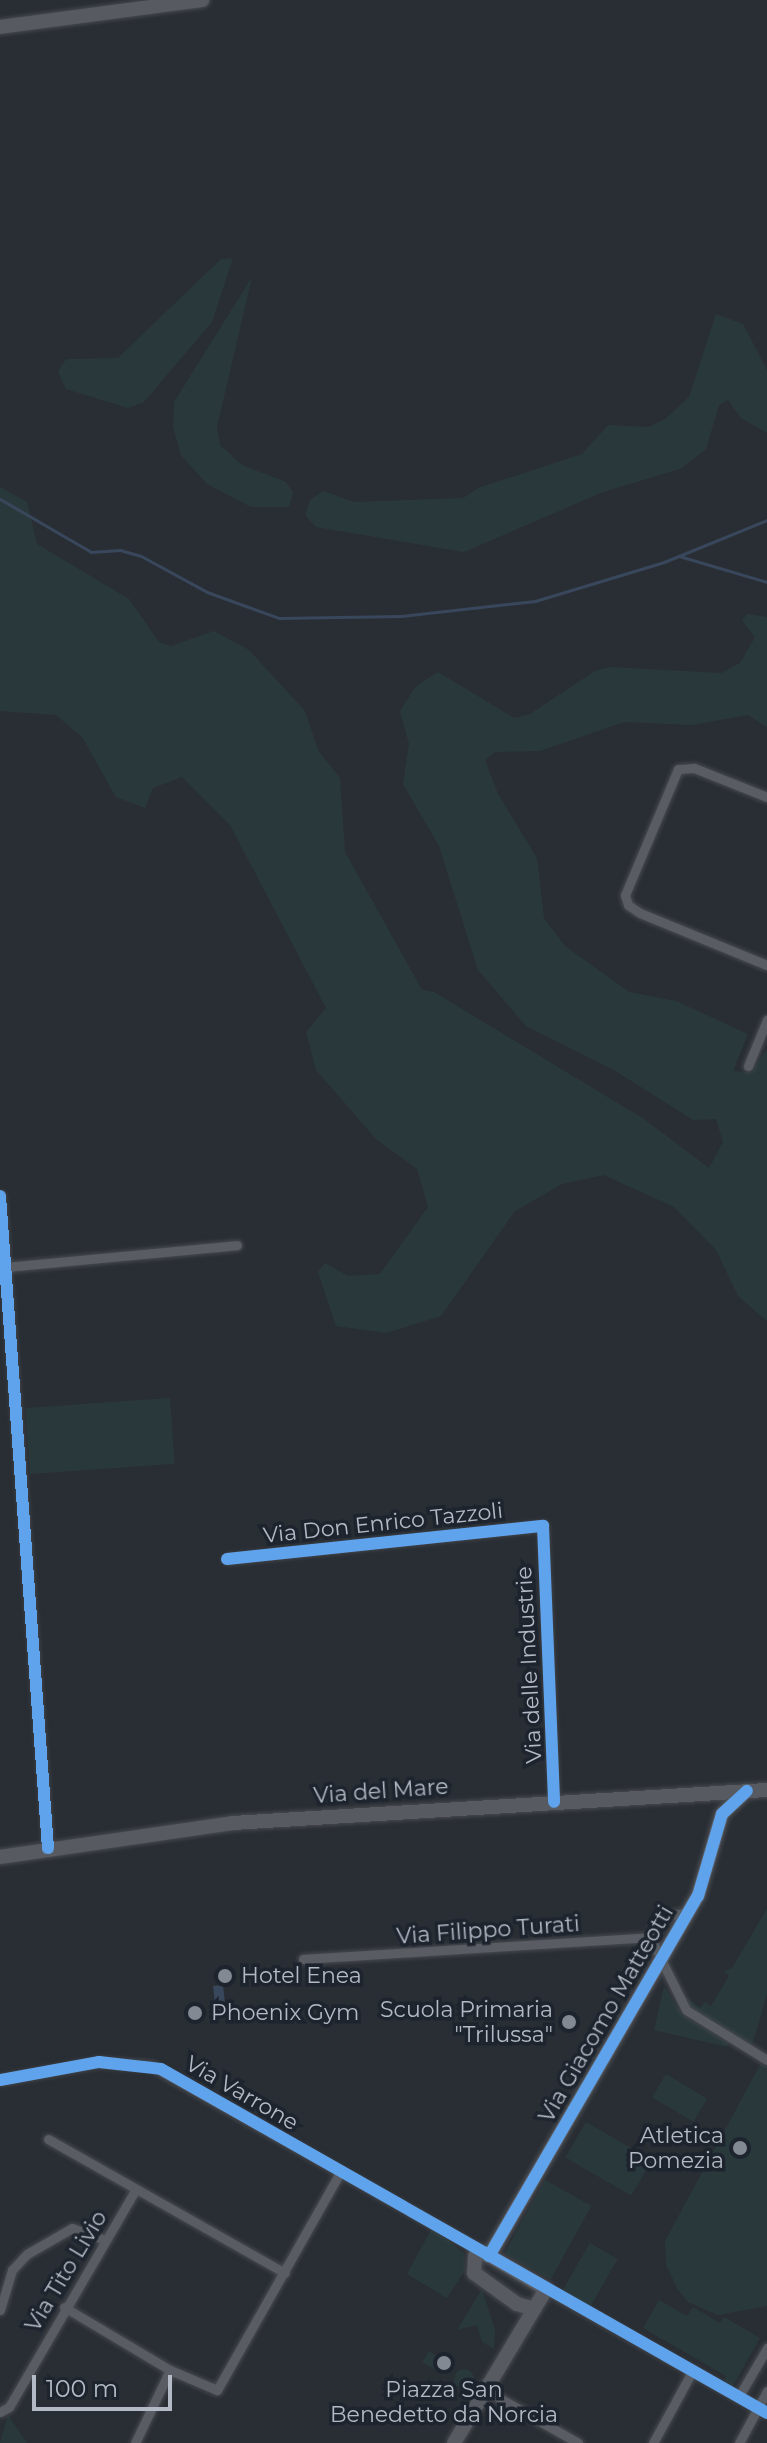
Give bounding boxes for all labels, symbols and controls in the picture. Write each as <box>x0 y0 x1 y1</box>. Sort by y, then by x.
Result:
street label: Via Don Enrico Tazzoli <box>262 1497 504 1549</box>
street label: Via delle Industrie <box>511 1566 547 1764</box>
street label: Via del Mare <box>313 1773 449 1809</box>
street label: Via Giacomo Matteotti <box>533 1901 679 2127</box>
street label: Via Filippo Turati <box>396 1910 580 1950</box>
place label: Hotel Enea <box>241 1963 362 1989</box>
marker: Hotel Enea <box>216 1967 234 1985</box>
place label: Scuola Primaria "Trilussa" <box>380 1996 553 2048</box>
place label: Phoenix Gym <box>211 2000 359 2026</box>
marker: Phoenix Gym <box>186 2004 204 2022</box>
marker: Scuola Primaria "Trilussa" <box>560 2013 578 2031</box>
street label: Via Varrone <box>181 2050 303 2136</box>
place label: Atletica Pomezia <box>628 2122 724 2174</box>
marker: Atletica Pomezia <box>731 2139 749 2157</box>
street label: Via Tito Livio <box>20 2206 112 2336</box>
marker: Piazza San Benedetto da Norcia <box>435 2354 453 2372</box>
scale bar <box>36 2359 176 2409</box>
text: 100 m <box>46 2374 118 2403</box>
place label: Piazza San Benedetto da Norcia <box>330 2376 558 2428</box>

